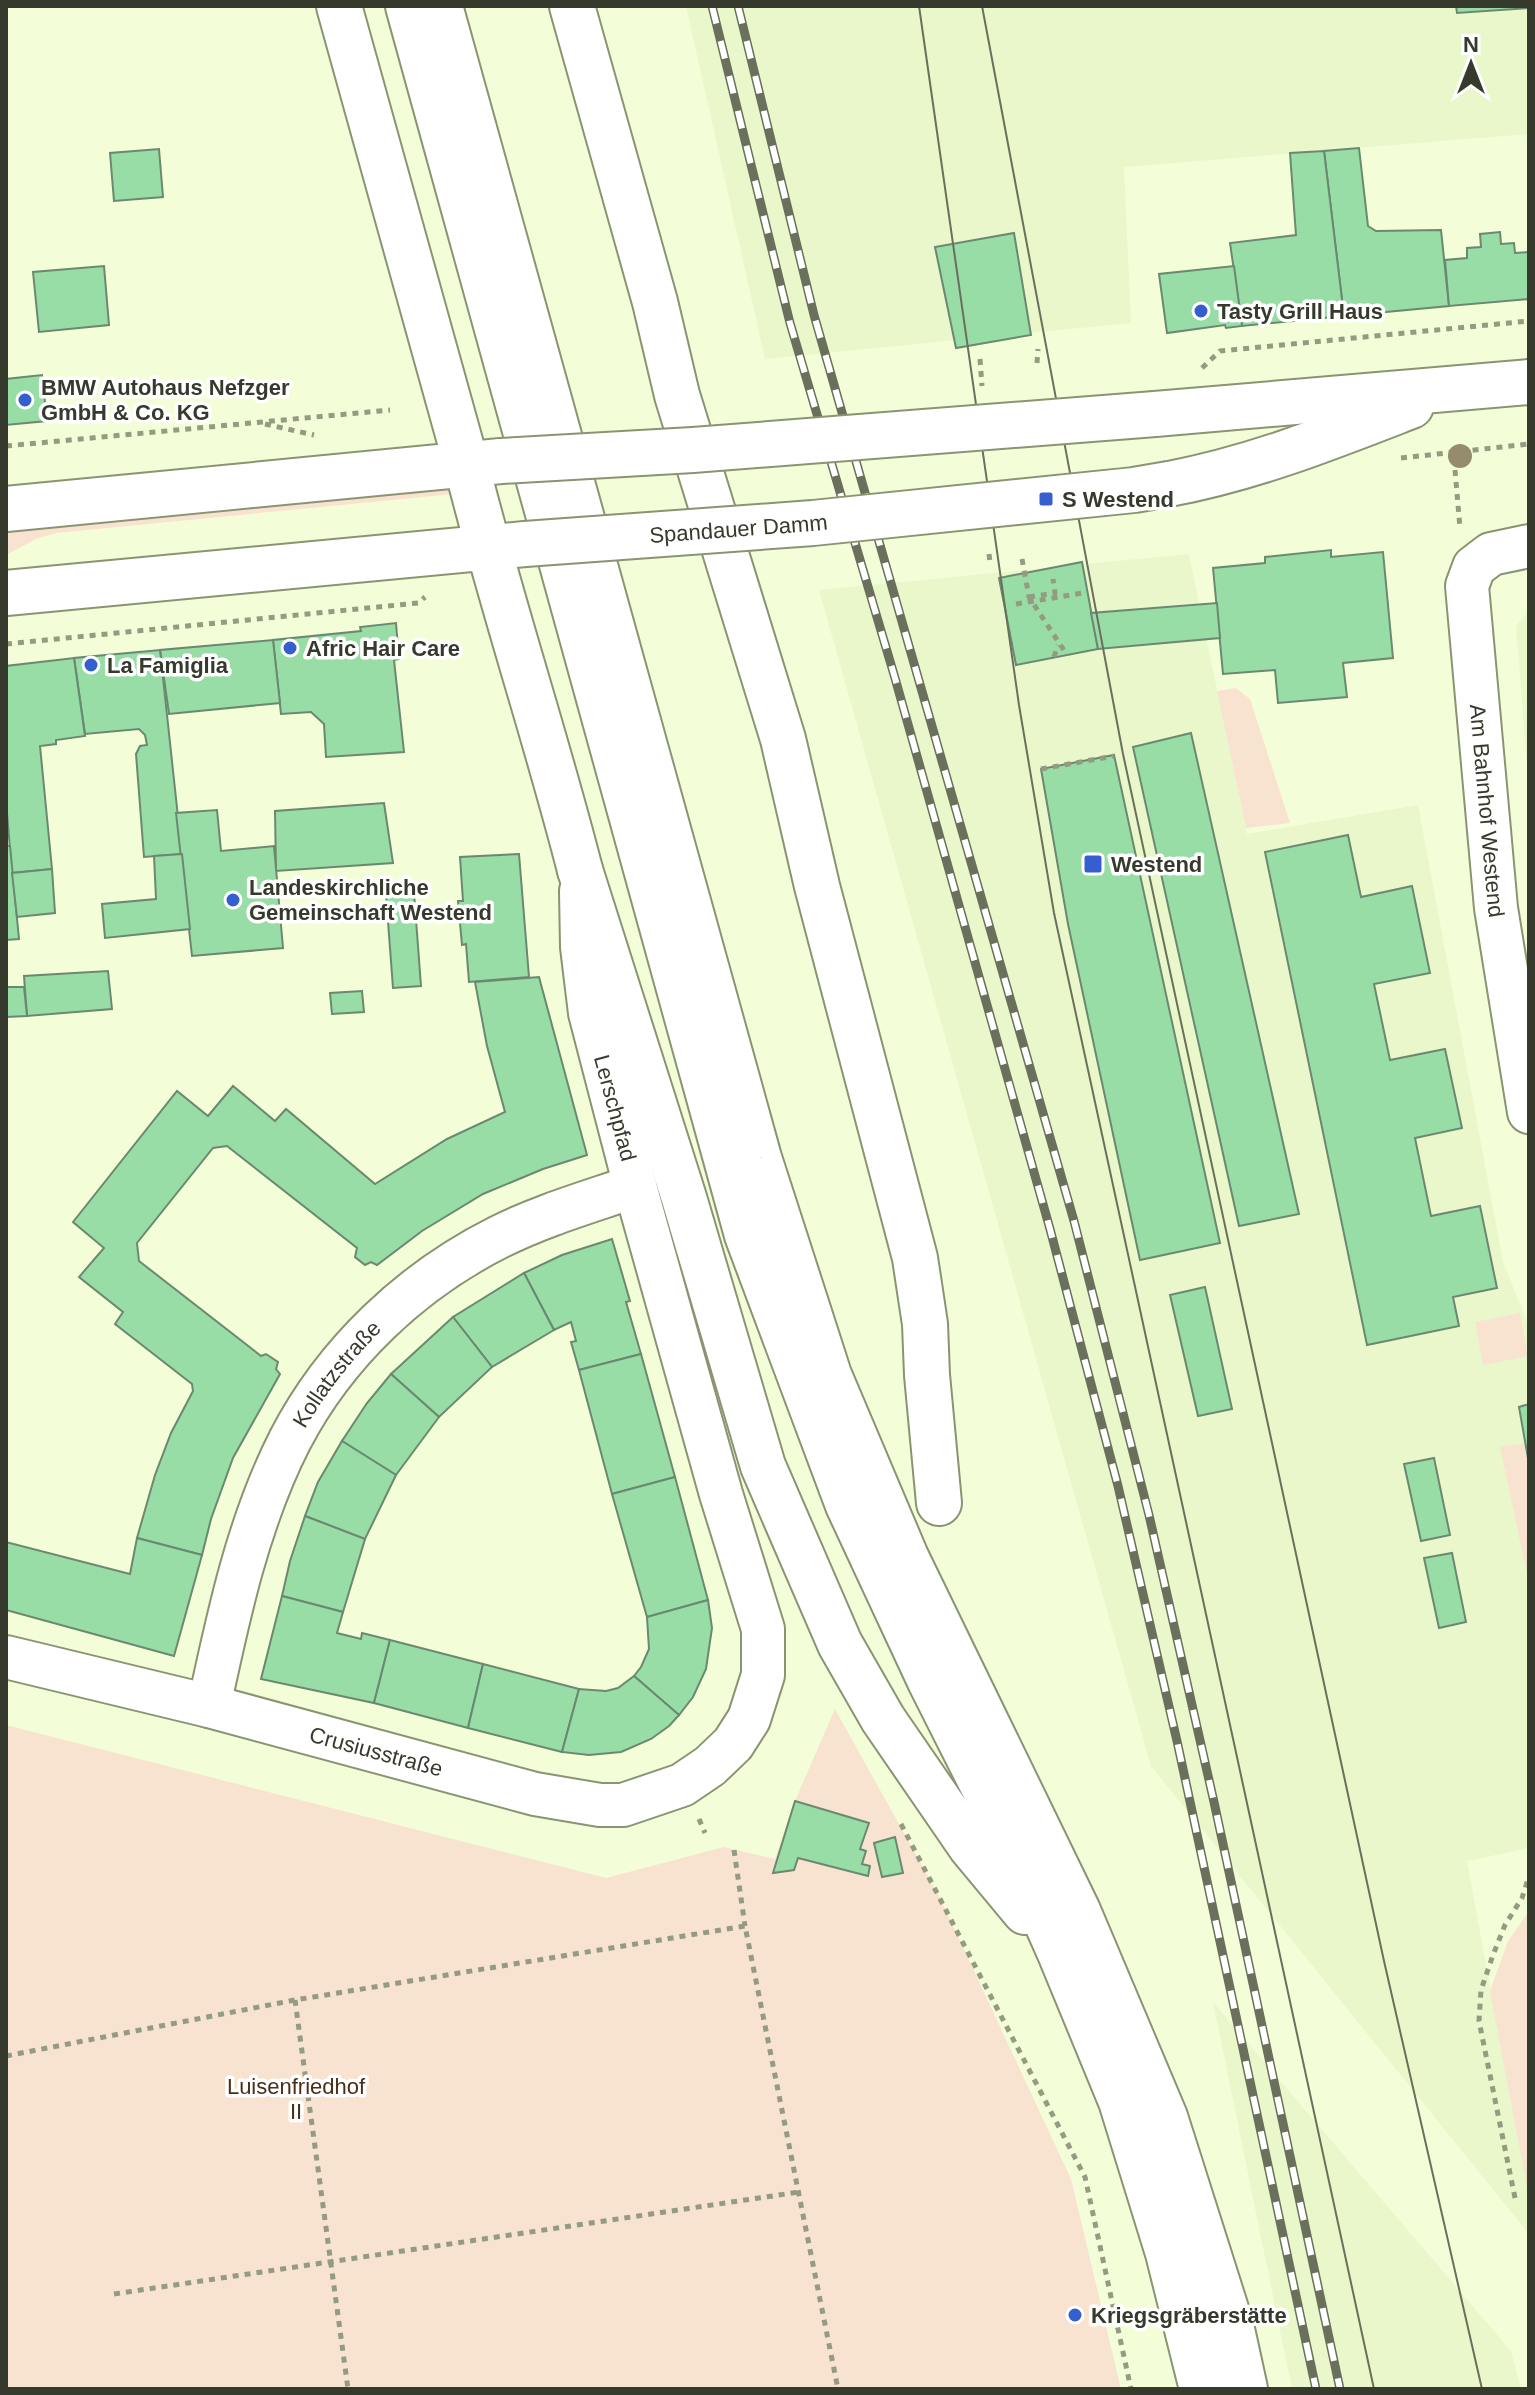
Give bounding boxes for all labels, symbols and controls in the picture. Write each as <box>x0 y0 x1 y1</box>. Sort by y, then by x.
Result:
north arrow <box>1431 24 1511 104</box>
text: N <box>1463 32 1479 57</box>
place label: Tasty Grill Haus <box>1217 299 1383 324</box>
marker: Tasty Grill Haus <box>1192 302 1210 320</box>
place label: BMW Autohaus Nefzger GmbH & Co. KG <box>41 375 290 425</box>
marker: BMW Autohaus Nefzger GmbH & Co. KG <box>16 391 34 409</box>
place label: S Westend <box>1062 487 1174 512</box>
marker: S Westend <box>1037 490 1055 508</box>
street label: Spandauer Damm <box>648 509 829 547</box>
place label: Afric Hair Care <box>306 636 460 661</box>
marker: Afric Hair Care <box>281 639 299 657</box>
place label: La Famiglia <box>107 653 229 678</box>
marker: La Famiglia <box>82 656 100 674</box>
street label: Am Bahnhof Westend <box>1465 703 1510 919</box>
place label: Westend <box>1111 852 1202 877</box>
marker: Westend <box>1082 853 1104 875</box>
place label: Landeskirchliche Gemeinschaft Westend <box>249 875 492 925</box>
marker: Landeskirchliche Gemeinschaft Westend <box>224 891 242 909</box>
street label: Lerschpfad <box>589 1052 641 1164</box>
street label: Kollatzstraße <box>287 1315 385 1432</box>
street label: Crusiusstraße <box>307 1721 446 1781</box>
park label: Luisenfriedhof II <box>227 2074 366 2124</box>
place label: Kriegsgräberstätte <box>1091 2303 1287 2328</box>
marker: Kriegsgräberstätte <box>1066 2306 1084 2324</box>

